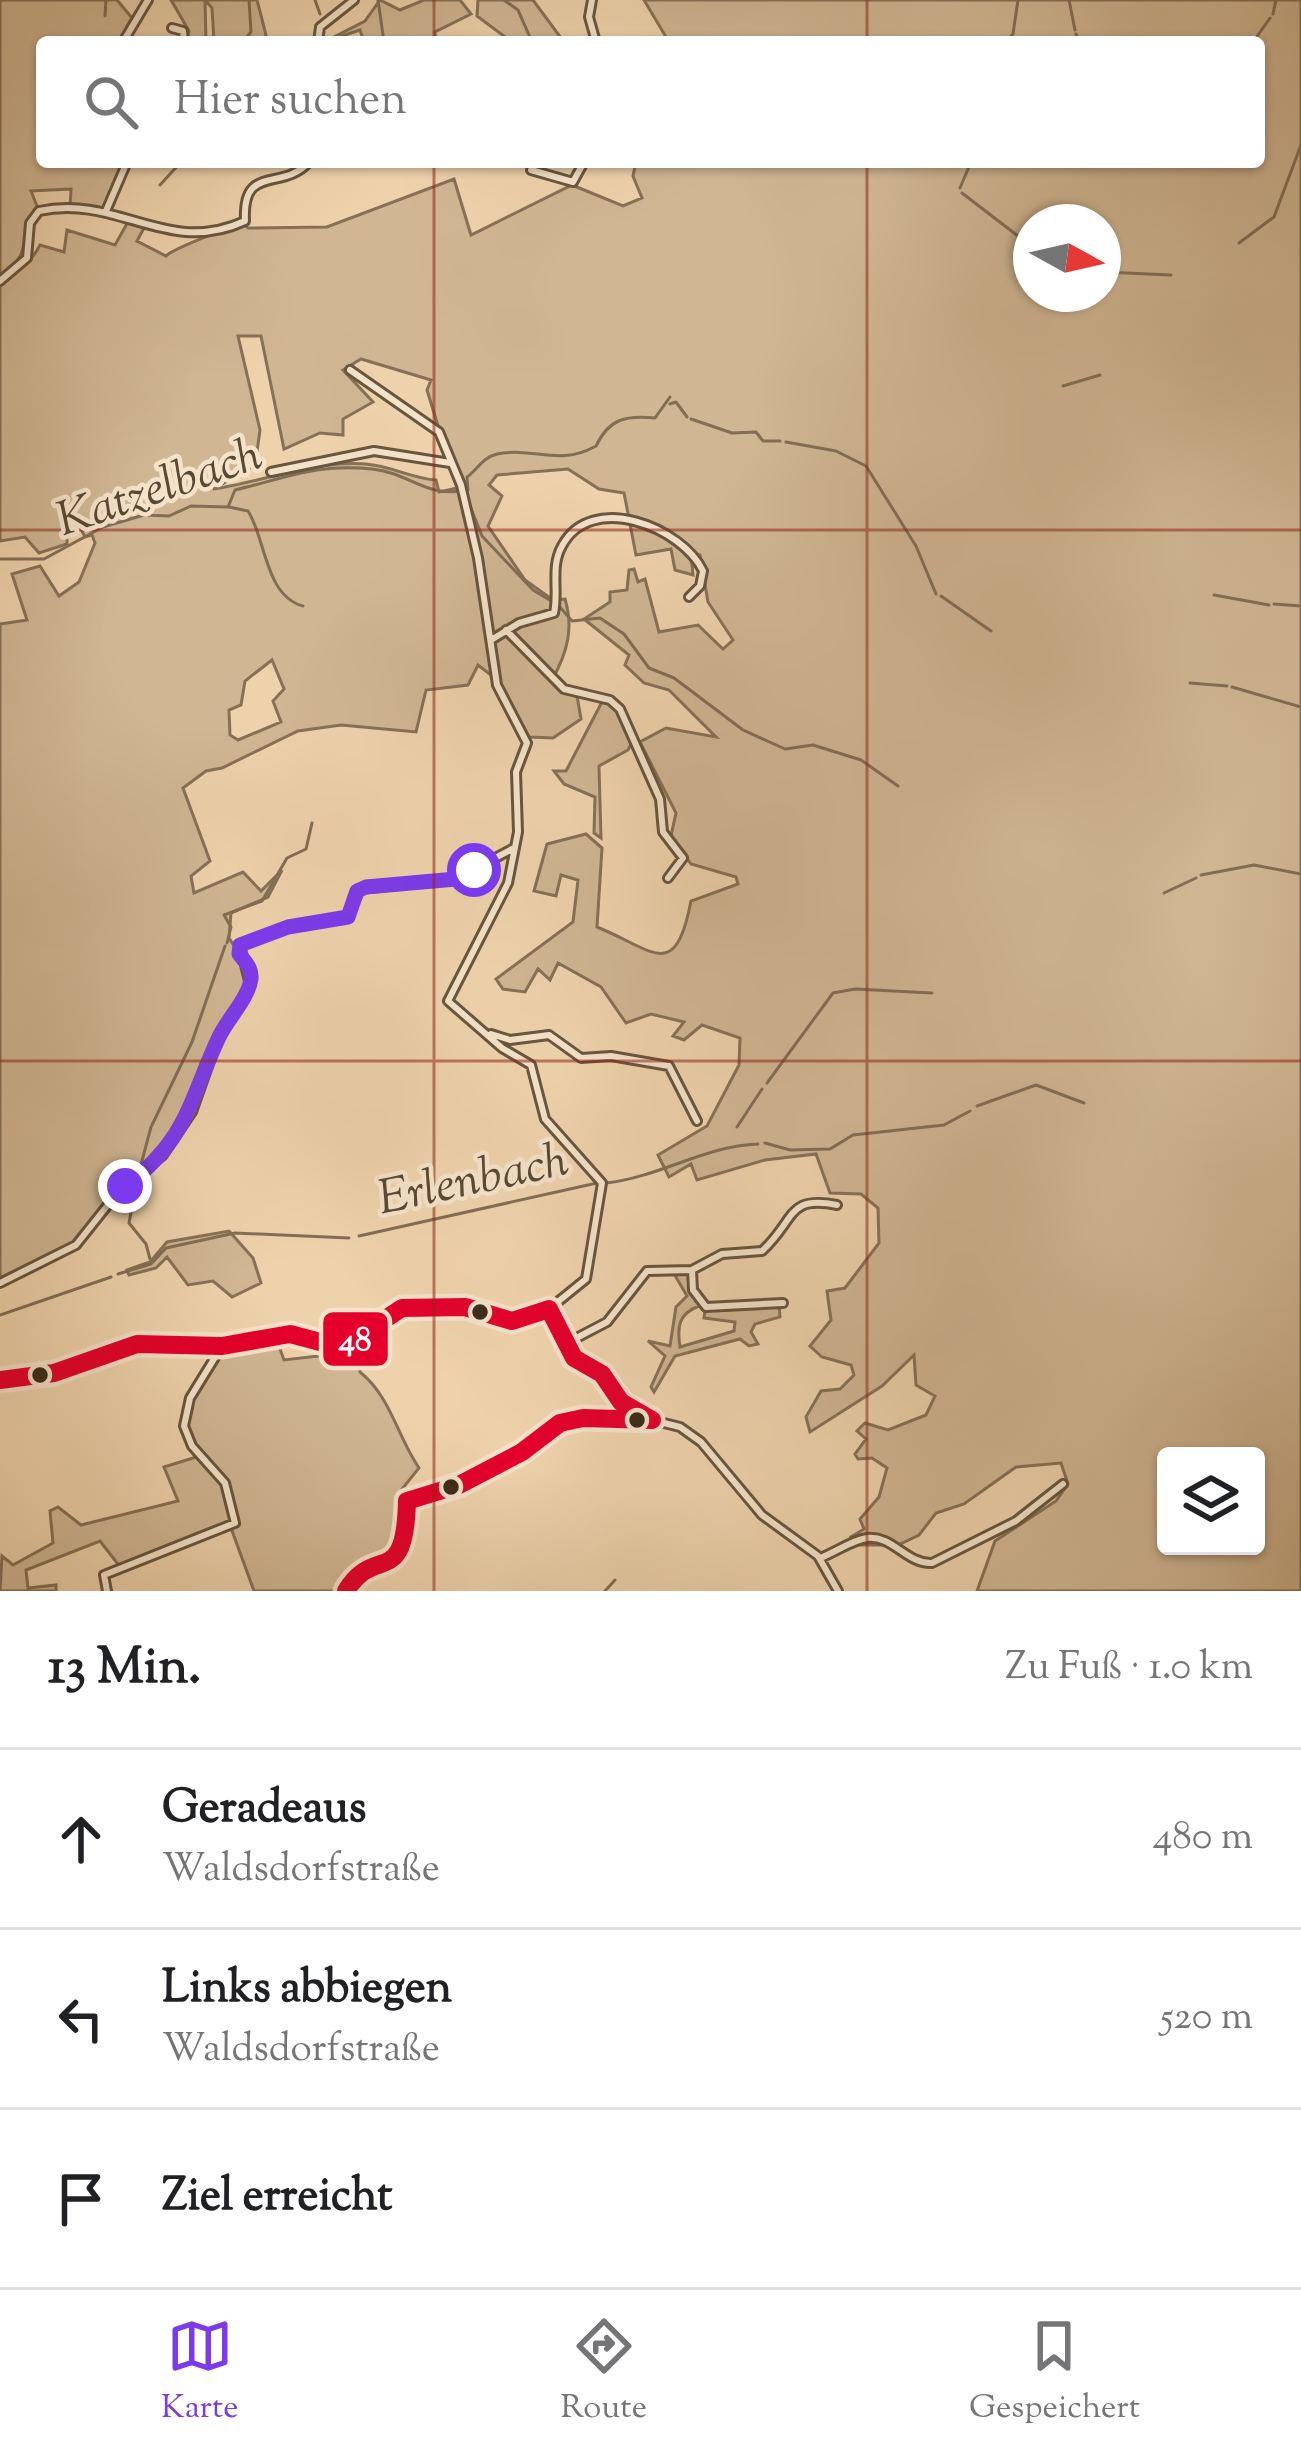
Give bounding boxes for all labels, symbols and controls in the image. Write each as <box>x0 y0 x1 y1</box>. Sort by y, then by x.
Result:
search box <box>36 36 1265 168</box>
icon: search <box>78 69 144 135</box>
text: Hier suchen <box>174 70 407 135</box>
north arrow <box>1013 204 1121 312</box>
water label: Katzelbach <box>48 423 272 558</box>
route start <box>447 843 501 897</box>
water label: Erlenbach <box>371 1129 575 1236</box>
route end <box>98 1159 152 1213</box>
unlabelled marker <box>469 1301 491 1323</box>
line badge: 48 <box>321 1310 390 1368</box>
text: 48 <box>337 1318 372 1366</box>
unlabelled marker <box>29 1364 51 1386</box>
unlabelled marker <box>626 1409 648 1431</box>
map controls <box>1157 1447 1265 1555</box>
button: layers <box>1157 1447 1265 1555</box>
unlabelled marker <box>440 1476 462 1498</box>
text: 13 Min. <box>48 1633 201 1706</box>
text: Zu Fuß · 1.0 km <box>1005 1641 1253 1697</box>
text: Geradeaus <box>162 1778 366 1843</box>
icon: ahead <box>48 1806 114 1872</box>
text: 480 m <box>1153 1811 1253 1867</box>
text: Waldsdorfstraße <box>162 1843 440 1899</box>
text: Links abbiegen <box>162 1958 452 2023</box>
icon: left <box>48 1986 114 2052</box>
text: 520 m <box>1160 1991 1253 2047</box>
text: Waldsdorfstraße <box>162 2023 440 2079</box>
icon: arrive <box>48 2166 114 2232</box>
text: Ziel erreicht <box>162 2166 393 2231</box>
tab: Karte <box>161 2313 239 2433</box>
tab: Route <box>561 2313 647 2433</box>
tab: Gespeichert <box>969 2313 1140 2433</box>

